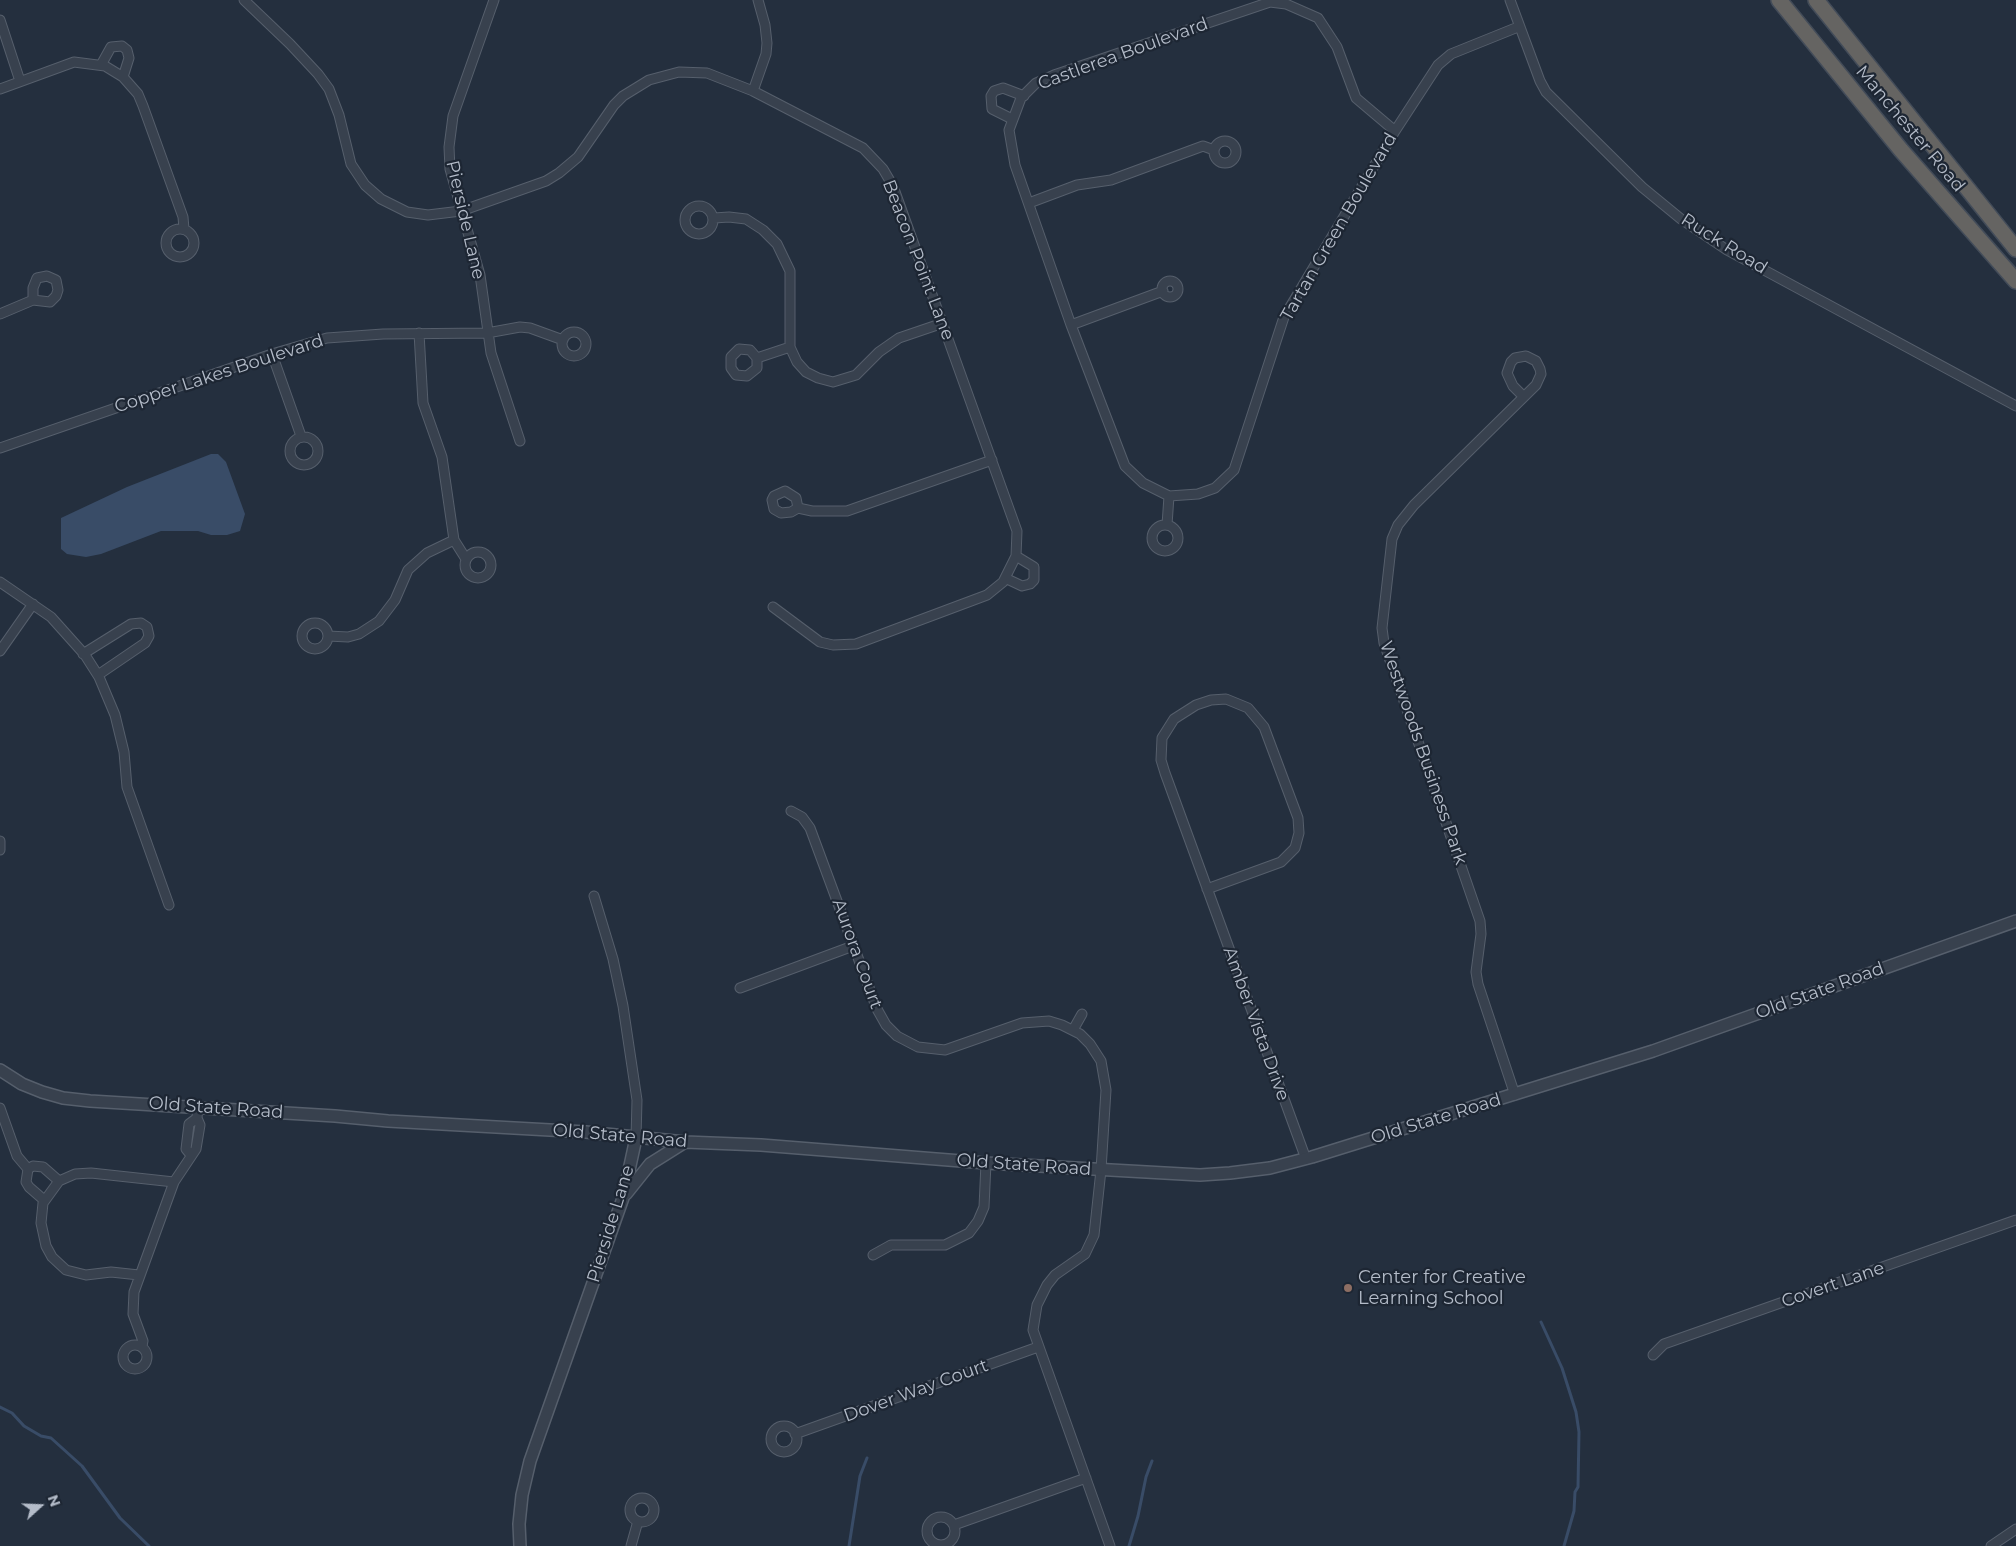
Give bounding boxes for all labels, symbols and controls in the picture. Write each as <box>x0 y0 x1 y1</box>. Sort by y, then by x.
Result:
street label: Castlerea Boulevard <box>1035 13 1211 95</box>
street label: Manchester Road <box>1851 61 1969 197</box>
street label: Tartan Green Boulevard <box>1276 129 1402 325</box>
street label: Pierside Lane <box>441 158 489 282</box>
street label: Beacon Point Lane <box>877 177 959 343</box>
street label: Ruck Road <box>1677 209 1771 279</box>
street label: Copper Lakes Boulevard <box>112 330 326 418</box>
street label: Westwoods Business Park <box>1374 638 1472 868</box>
street label: Aurora Court <box>827 896 887 1012</box>
street label: Amber Vista Drive <box>1218 944 1294 1104</box>
street label: Old State Road <box>1753 958 1887 1024</box>
street label: Old State Road <box>1368 1089 1504 1149</box>
street label: Old State Road <box>148 1093 284 1123</box>
street label: Old State Road <box>552 1119 688 1153</box>
street label: Old State Road <box>956 1150 1092 1180</box>
street label: Pierside Lane <box>583 1163 639 1285</box>
street label: Covert Lane <box>1779 1257 1887 1313</box>
place label: Center for Creative Learning School <box>1358 1267 1526 1310</box>
marker: Center for Creative Learning School <box>1342 1282 1354 1294</box>
street label: Dover Way Court <box>841 1355 991 1427</box>
north arrow <box>15 1481 65 1531</box>
text: N <box>44 1492 64 1509</box>

